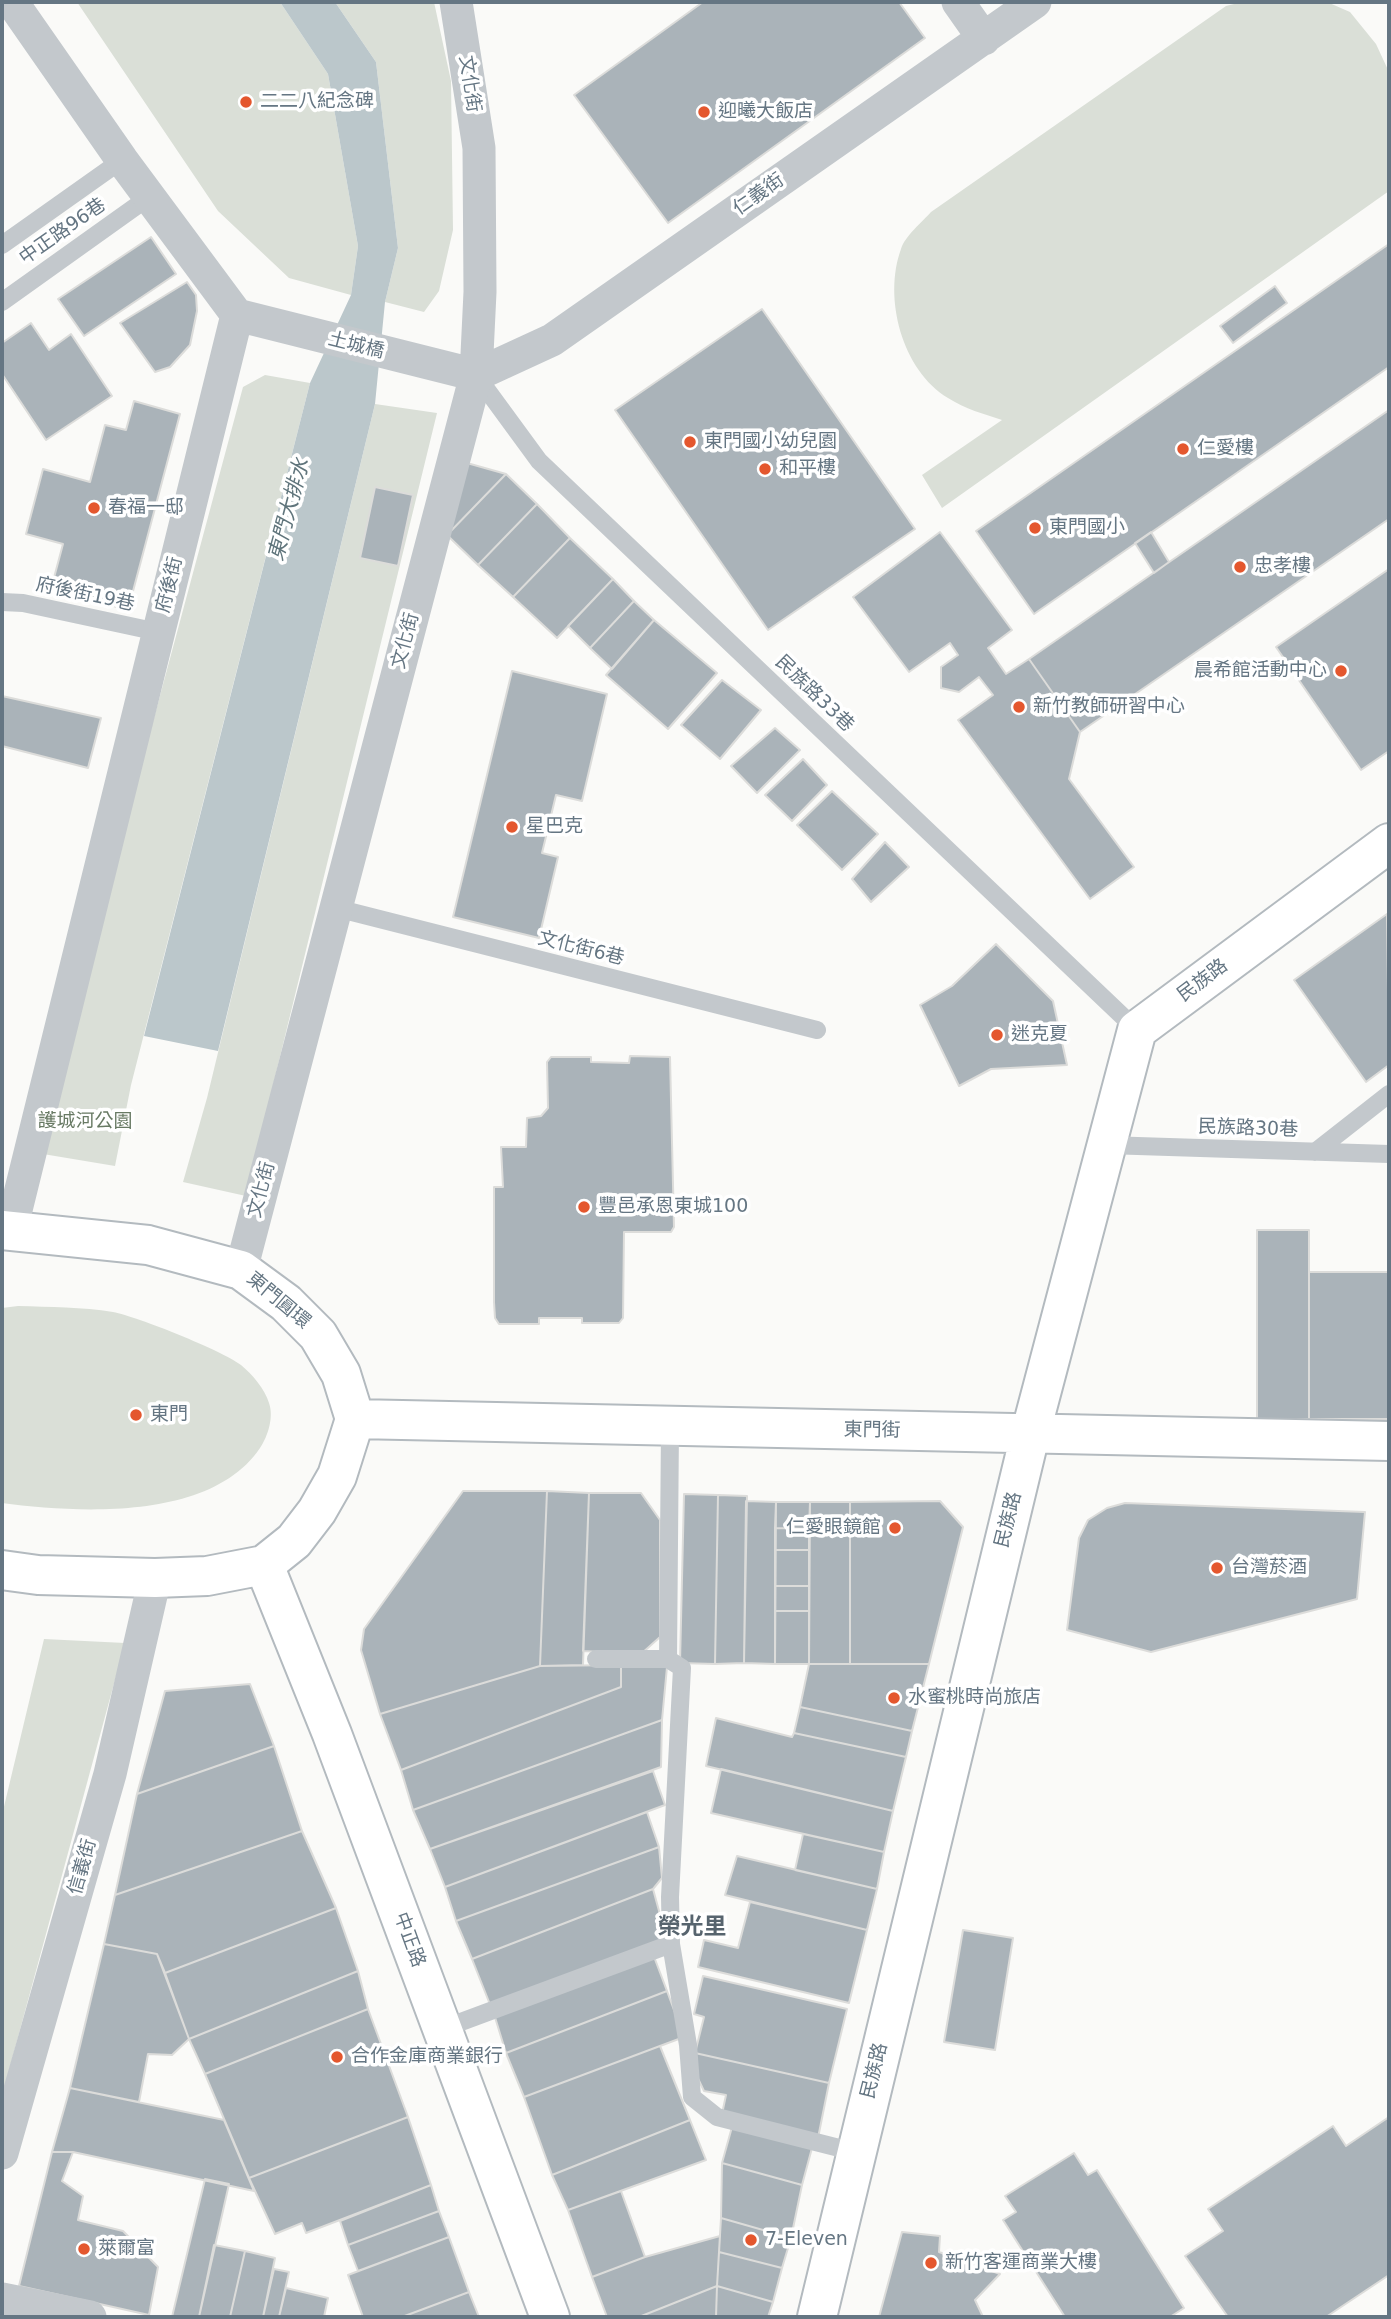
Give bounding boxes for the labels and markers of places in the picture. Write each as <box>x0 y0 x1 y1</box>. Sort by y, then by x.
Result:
place label: 二二八紀念碑 <box>260 91 374 113</box>
marker: 二二八紀念碑 <box>238 94 254 110</box>
place label: 迎曦大飯店 <box>718 101 813 123</box>
marker: 迎曦大飯店 <box>696 104 712 120</box>
place label: 東門國小幼兒園 <box>704 431 837 453</box>
marker: 東門國小幼兒園 <box>682 434 698 450</box>
place label: 仁愛樓 <box>1197 438 1254 460</box>
marker: 仁愛樓 <box>1175 441 1191 457</box>
place label: 和平樓 <box>779 458 836 480</box>
marker: 和平樓 <box>757 461 773 477</box>
place label: 春福一邸 <box>108 497 184 519</box>
marker: 春福一邸 <box>86 500 102 516</box>
place label: 東門國小 <box>1049 517 1125 539</box>
marker: 東門國小 <box>1027 520 1043 536</box>
place label: 忠孝樓 <box>1254 556 1311 578</box>
marker: 忠孝樓 <box>1232 559 1248 575</box>
place label: 晨希館活動中心 <box>1194 660 1327 682</box>
marker: 晨希館活動中心 <box>1333 663 1349 679</box>
place label: 新竹教師研習中心 <box>1033 696 1185 718</box>
marker: 新竹教師研習中心 <box>1011 699 1027 715</box>
place label: 星巴克 <box>526 816 583 838</box>
marker: 星巴克 <box>504 819 520 835</box>
place label: 迷克夏 <box>1011 1024 1068 1046</box>
marker: 迷克夏 <box>989 1027 1005 1043</box>
place label: 豐邑承恩東城100 <box>598 1196 748 1218</box>
marker: 豐邑承恩東城100 <box>576 1199 592 1215</box>
place label: 東門 <box>150 1404 188 1426</box>
marker: 東門 <box>128 1407 144 1423</box>
place label: 仁愛眼鏡館 <box>786 1517 881 1539</box>
marker: 仁愛眼鏡館 <box>887 1520 903 1536</box>
place label: 台灣菸酒 <box>1231 1557 1307 1579</box>
marker: 台灣菸酒 <box>1209 1560 1225 1576</box>
place label: 水蜜桃時尚旅店 <box>908 1687 1041 1709</box>
marker: 水蜜桃時尚旅店 <box>886 1690 902 1706</box>
place label: 合作金庫商業銀行 <box>351 2046 503 2068</box>
marker: 合作金庫商業銀行 <box>329 2049 345 2065</box>
place label: 7-Eleven <box>765 2229 848 2251</box>
marker: 7-Eleven <box>743 2232 759 2248</box>
place label: 萊爾富 <box>98 2238 155 2260</box>
marker: 萊爾富 <box>76 2241 92 2257</box>
place label: 新竹客運商業大樓 <box>945 2252 1097 2274</box>
marker: 新竹客運商業大樓 <box>923 2255 939 2271</box>

